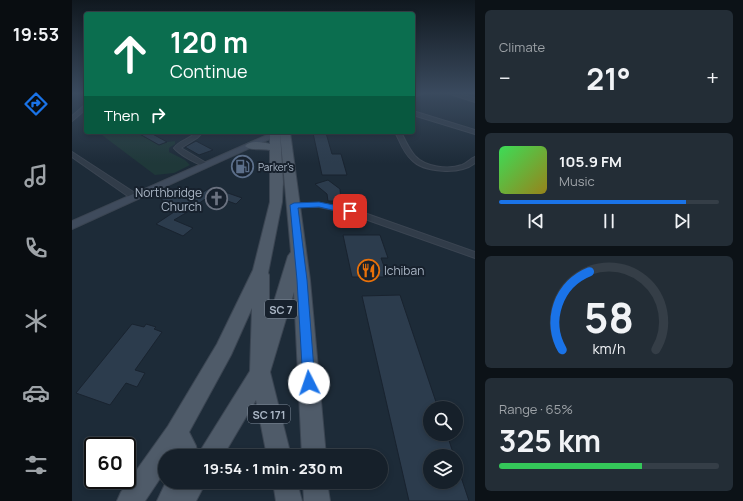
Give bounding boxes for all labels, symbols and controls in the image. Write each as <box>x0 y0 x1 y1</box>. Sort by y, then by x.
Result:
text: 19:53 <box>13 22 59 46</box>
text: 120 m <box>170 23 248 61</box>
icon: ahead <box>104 28 156 80</box>
text: Climate <box>499 38 545 56</box>
text: 21° <box>586 58 631 99</box>
text: Continue <box>170 59 248 83</box>
text: − <box>499 63 511 93</box>
text: + <box>706 63 719 93</box>
icon: directions <box>22 90 50 118</box>
icon: right <box>147 104 169 126</box>
text: Then <box>104 105 139 126</box>
text: 105.9 FM <box>559 151 622 172</box>
fuel station icon: Parker's <box>229 154 255 180</box>
place label: Parker's <box>258 160 294 174</box>
icon: music <box>22 162 50 190</box>
text: Music <box>559 172 595 190</box>
place label: Northbridge Church <box>135 184 202 215</box>
church icon: Northbridge Church <box>204 186 230 212</box>
pin <box>333 194 367 228</box>
icon: arrive <box>339 200 361 222</box>
icon: previous <box>525 210 547 232</box>
icon: pause <box>598 210 620 232</box>
icon: next <box>671 210 693 232</box>
icon: phone <box>22 234 50 262</box>
restaurant icon: Ichiban <box>355 257 381 283</box>
place label: Ichiban <box>384 262 424 279</box>
text: 58 <box>584 289 634 345</box>
road number: SC 7 <box>265 300 297 318</box>
icon: climate <box>22 307 50 335</box>
text: km/h <box>592 338 626 357</box>
position arrow <box>288 362 330 404</box>
icon: car <box>22 379 50 407</box>
text: Range · 65% <box>499 400 573 418</box>
map controls <box>423 401 463 489</box>
button: search <box>423 401 463 441</box>
road number: SC 171 <box>248 405 290 423</box>
text: 325 km <box>499 420 601 461</box>
speed limit sign: 60 <box>84 437 136 489</box>
button: layers <box>423 449 463 489</box>
icon: filters <box>22 451 50 479</box>
text: 19:54 · 1 min · 230 m <box>203 458 343 479</box>

